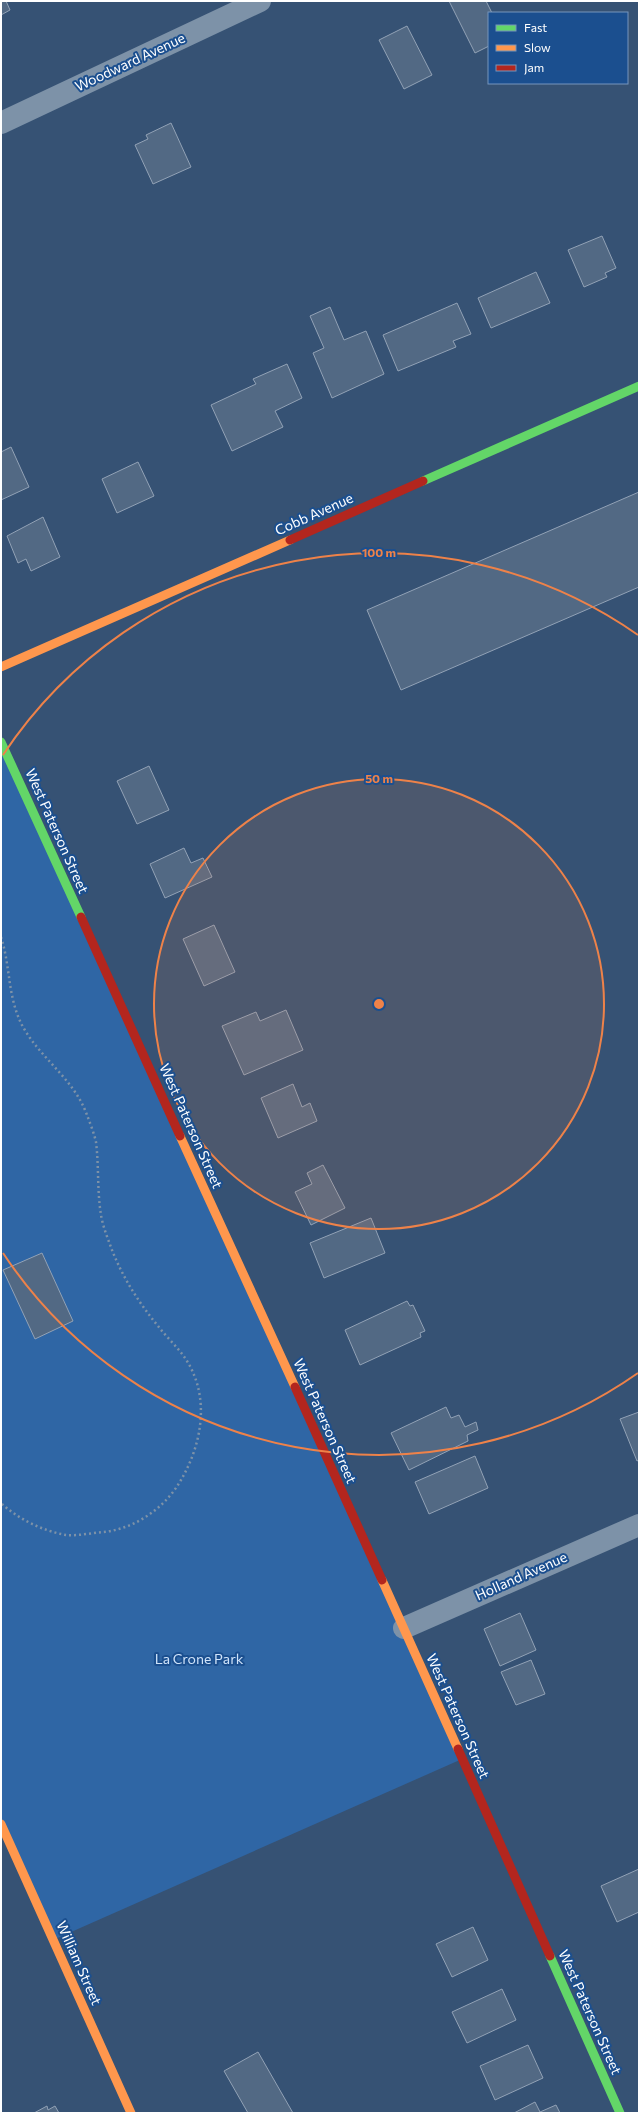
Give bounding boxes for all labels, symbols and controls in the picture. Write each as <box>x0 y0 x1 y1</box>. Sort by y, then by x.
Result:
legend <box>488 12 628 84</box>
text: Fast <box>524 20 547 34</box>
street label: Woodward Avenue <box>72 29 187 94</box>
text: Slow <box>524 40 551 54</box>
text: Jam <box>524 60 544 75</box>
street label: Cobb Avenue <box>272 489 356 538</box>
text: 100 m <box>362 545 396 559</box>
street label: West Paterson Street <box>22 766 93 896</box>
text: 50 m <box>365 771 393 785</box>
centre of rings <box>372 997 386 1011</box>
street label: West Paterson Street <box>156 1061 227 1191</box>
street label: West Paterson Street <box>290 1356 361 1486</box>
street label: Holland Avenue <box>472 1548 569 1603</box>
park label: La Crone Park <box>155 1650 244 1667</box>
street label: West Paterson Street <box>423 1651 494 1781</box>
street label: William Street <box>53 1918 106 2008</box>
street label: West Paterson Street <box>555 1947 626 2077</box>

